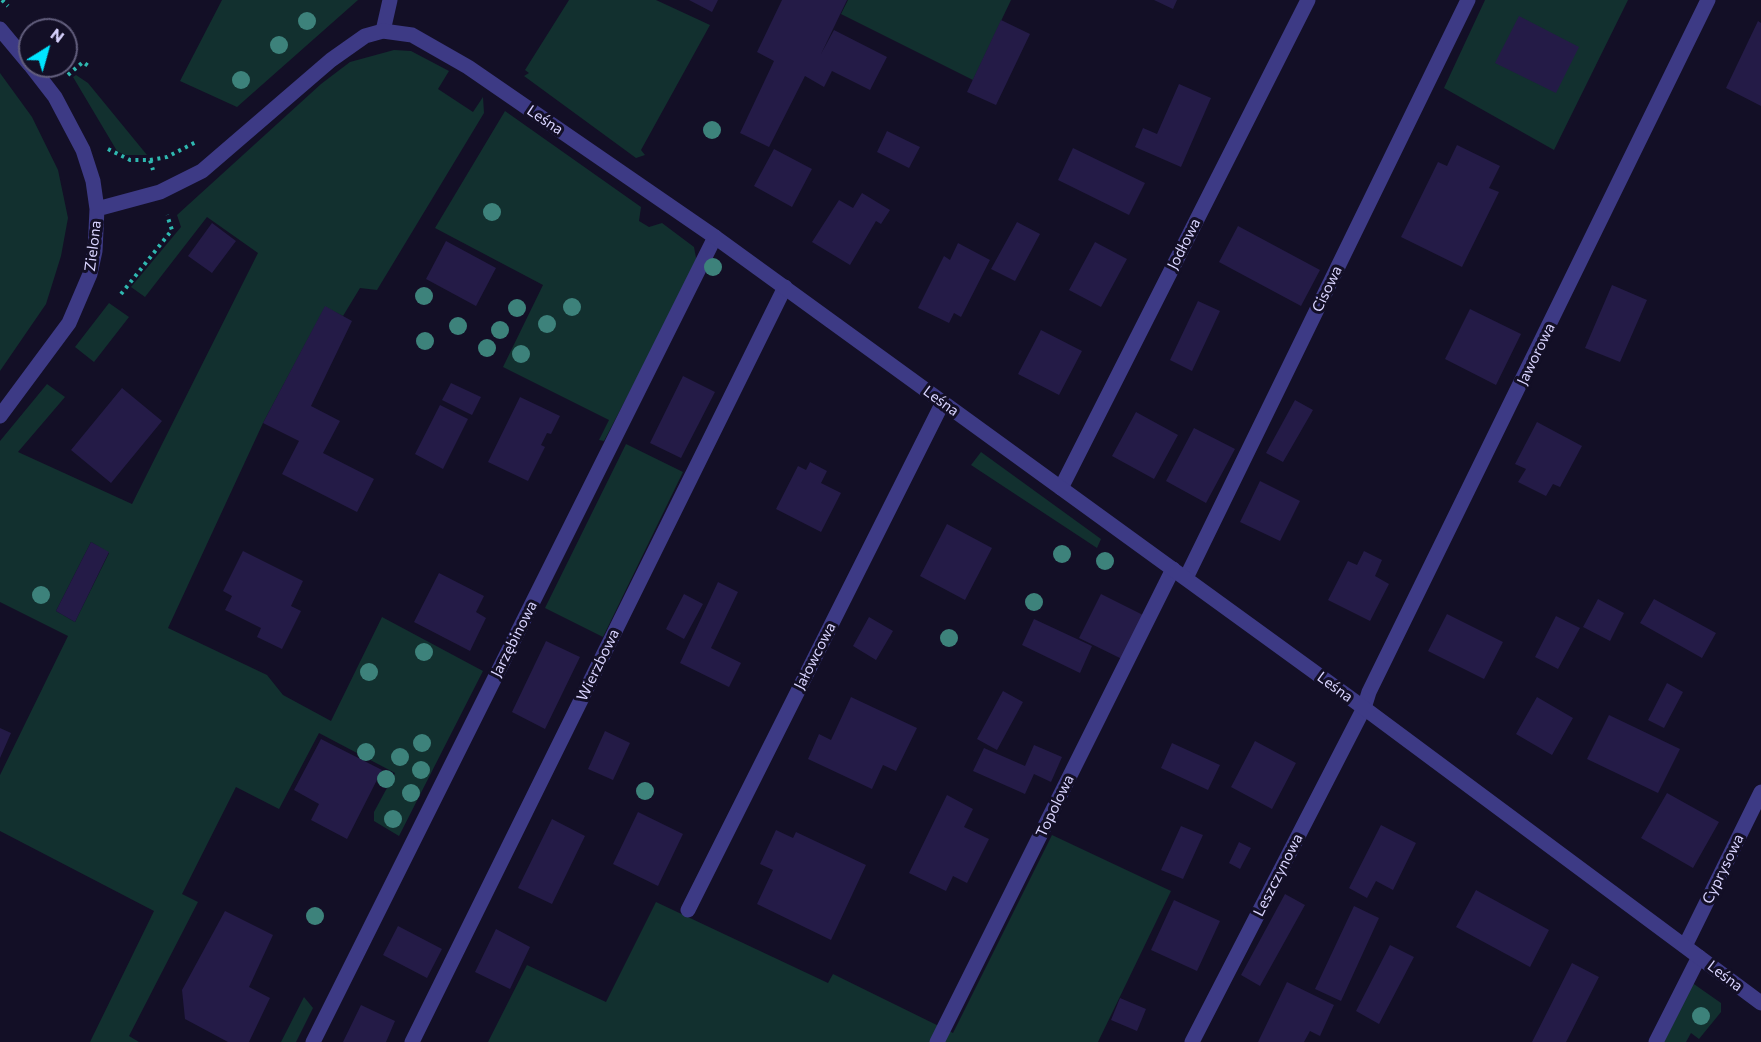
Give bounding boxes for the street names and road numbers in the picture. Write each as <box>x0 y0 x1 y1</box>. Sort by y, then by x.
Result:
street label: Leśna <box>523 101 567 139</box>
street label: Jodłowa <box>1164 215 1204 273</box>
street label: Zielona <box>81 220 105 272</box>
street label: Cisowa <box>1308 263 1346 315</box>
street label: Jaworowa <box>1513 320 1559 388</box>
street label: Leśna <box>920 382 962 420</box>
street label: Jarzębinowa <box>487 598 541 680</box>
street label: Jałowcowa <box>790 619 840 693</box>
street label: Wierzbowa <box>573 626 623 704</box>
street label: Leśna <box>1314 668 1356 706</box>
street label: Topolowa <box>1032 772 1078 840</box>
street label: Leszczynowa <box>1249 831 1307 919</box>
street label: Cyprysowa <box>1698 831 1748 907</box>
street label: Leśna <box>1704 957 1746 995</box>

